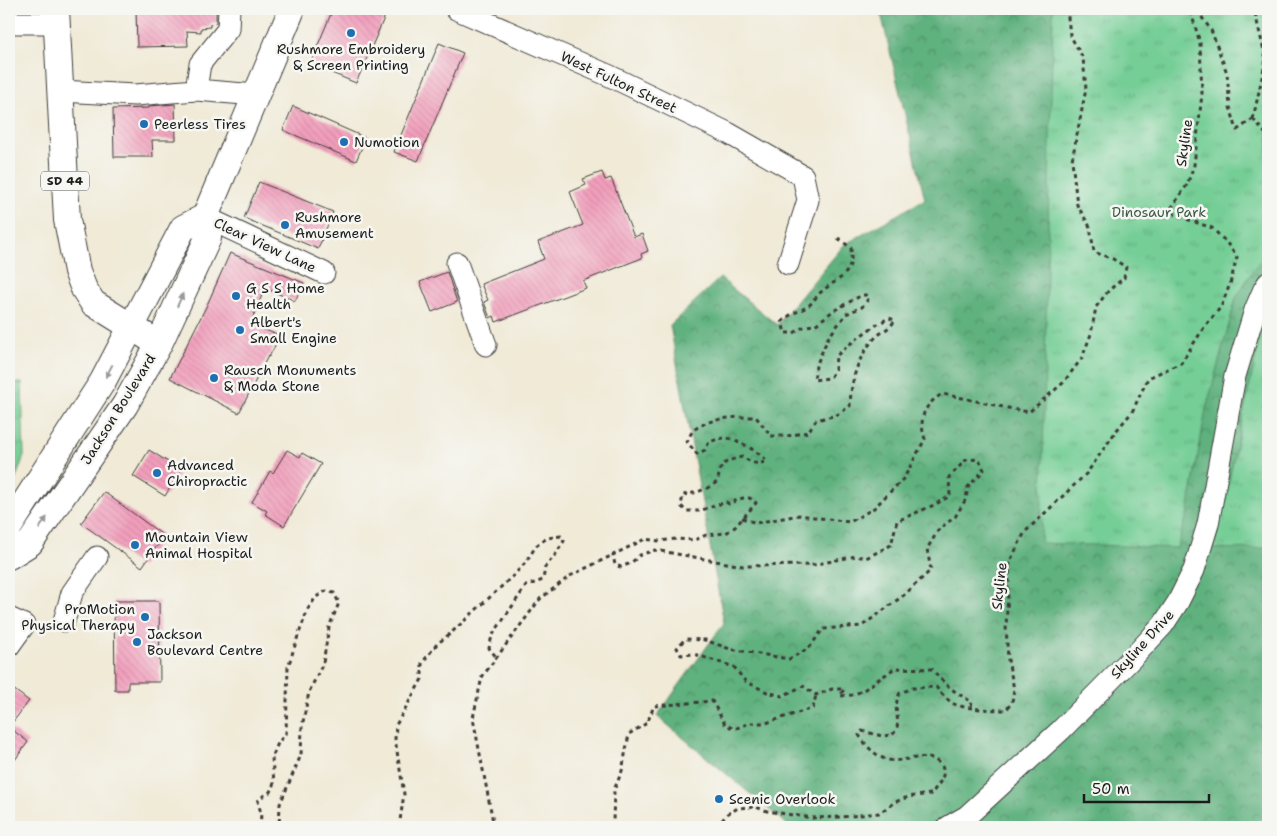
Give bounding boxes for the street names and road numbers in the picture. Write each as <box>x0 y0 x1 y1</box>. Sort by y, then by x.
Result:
street label: West Fulton Street <box>558 47 680 117</box>
street label: Skyline <box>1172 118 1196 168</box>
road number: SD 44 <box>41 172 89 190</box>
street label: Clear View Lane <box>211 213 319 277</box>
street label: Jackson Boulevard <box>77 350 159 468</box>
street label: Skyline <box>988 561 1010 611</box>
street label: Skyline Drive <box>1106 606 1178 682</box>

